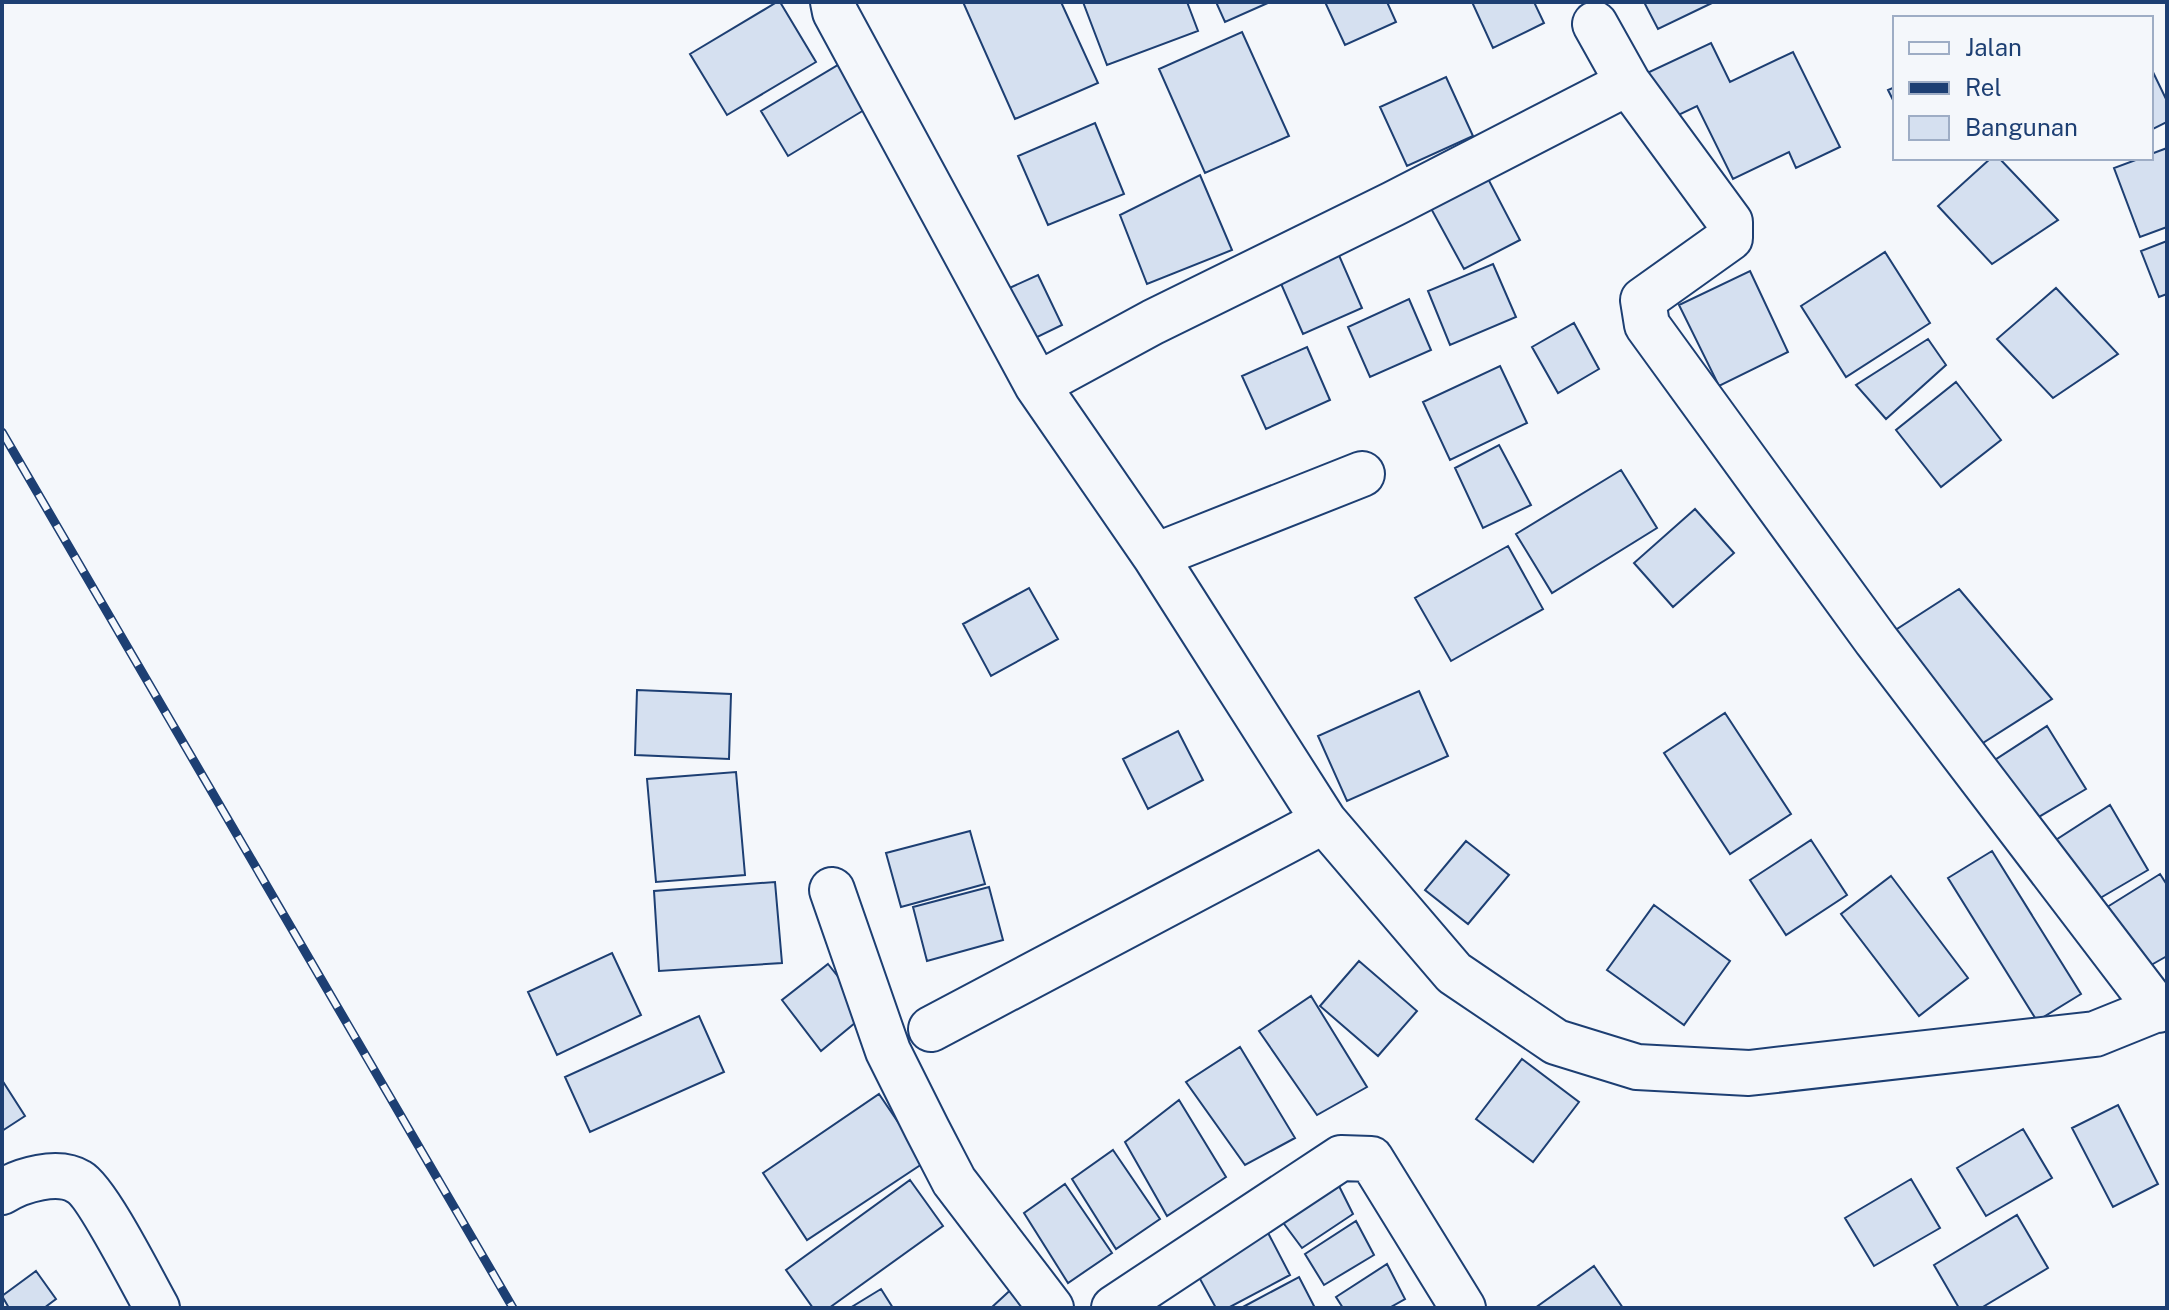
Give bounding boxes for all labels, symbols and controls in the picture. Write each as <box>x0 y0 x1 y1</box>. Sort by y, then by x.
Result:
legend <box>1893 16 2153 160</box>
text: Jalan <box>1965 33 2022 61</box>
text: Rel <box>1965 73 2002 101</box>
text: Bangunan <box>1965 113 2078 141</box>

